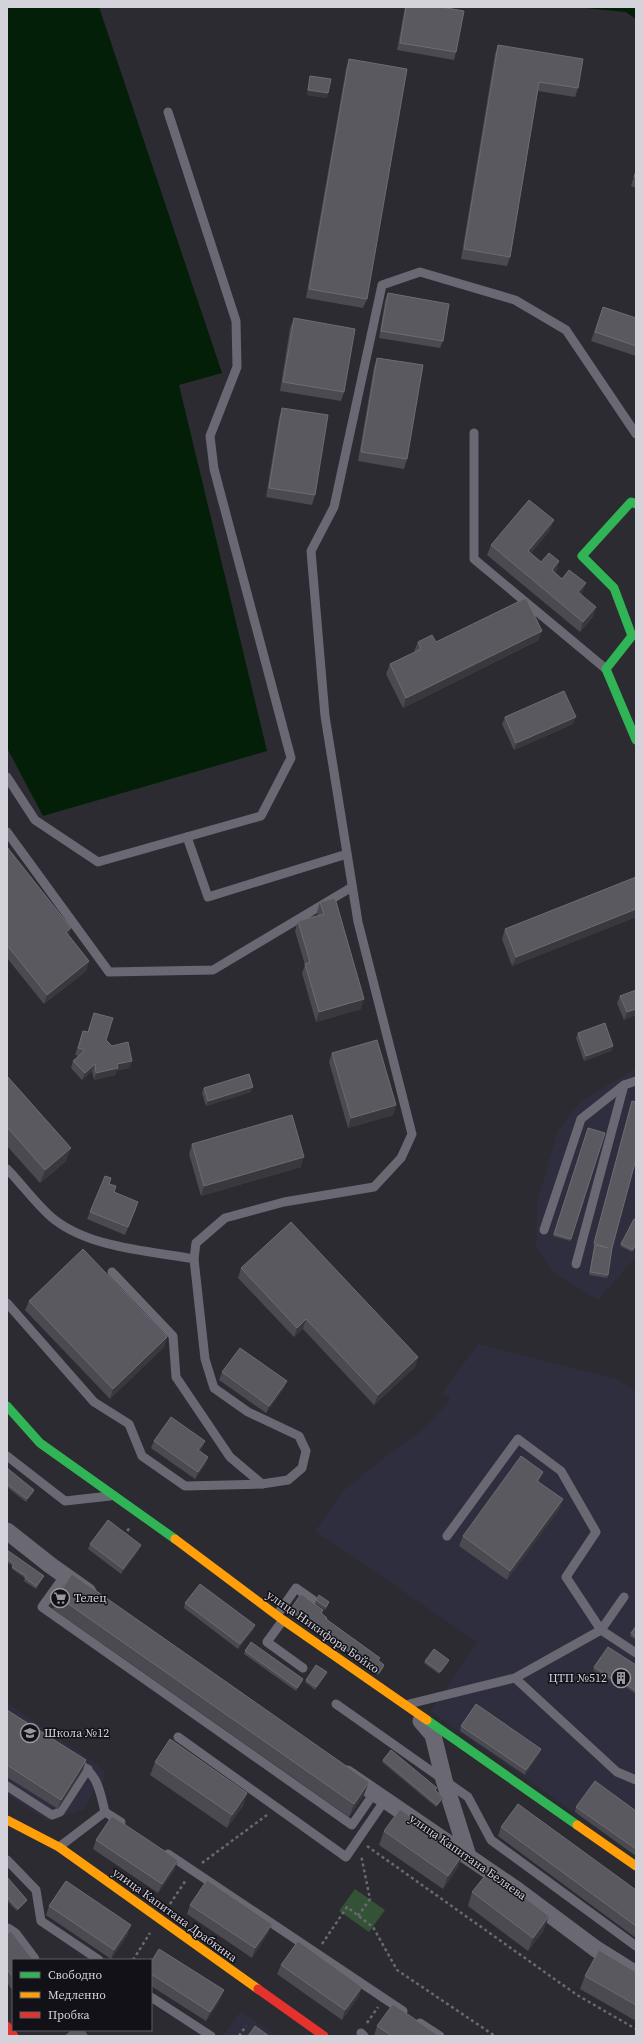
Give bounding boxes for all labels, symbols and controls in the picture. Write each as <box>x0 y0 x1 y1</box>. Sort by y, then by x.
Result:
supermarket icon: Телец <box>49 1587 71 1609</box>
street label: улица Никифора Бойко <box>264 1587 383 1677</box>
place label: Телец <box>74 1590 107 1606</box>
building icon: ЦТП №512 <box>610 1667 632 1689</box>
place label: ЦТП №512 <box>548 1670 607 1686</box>
school or university icon: Школа №12 <box>19 1722 41 1744</box>
place label: Школа №12 <box>44 1725 109 1741</box>
street label: улица Капитана Беляева <box>406 1810 530 1904</box>
street label: улица Капитана Драбкина <box>109 1864 241 1966</box>
legend <box>12 1959 152 2031</box>
text: Свободно <box>48 1967 103 1983</box>
text: Медленно <box>48 1987 106 2003</box>
text: Пробка <box>48 2007 91 2023</box>

